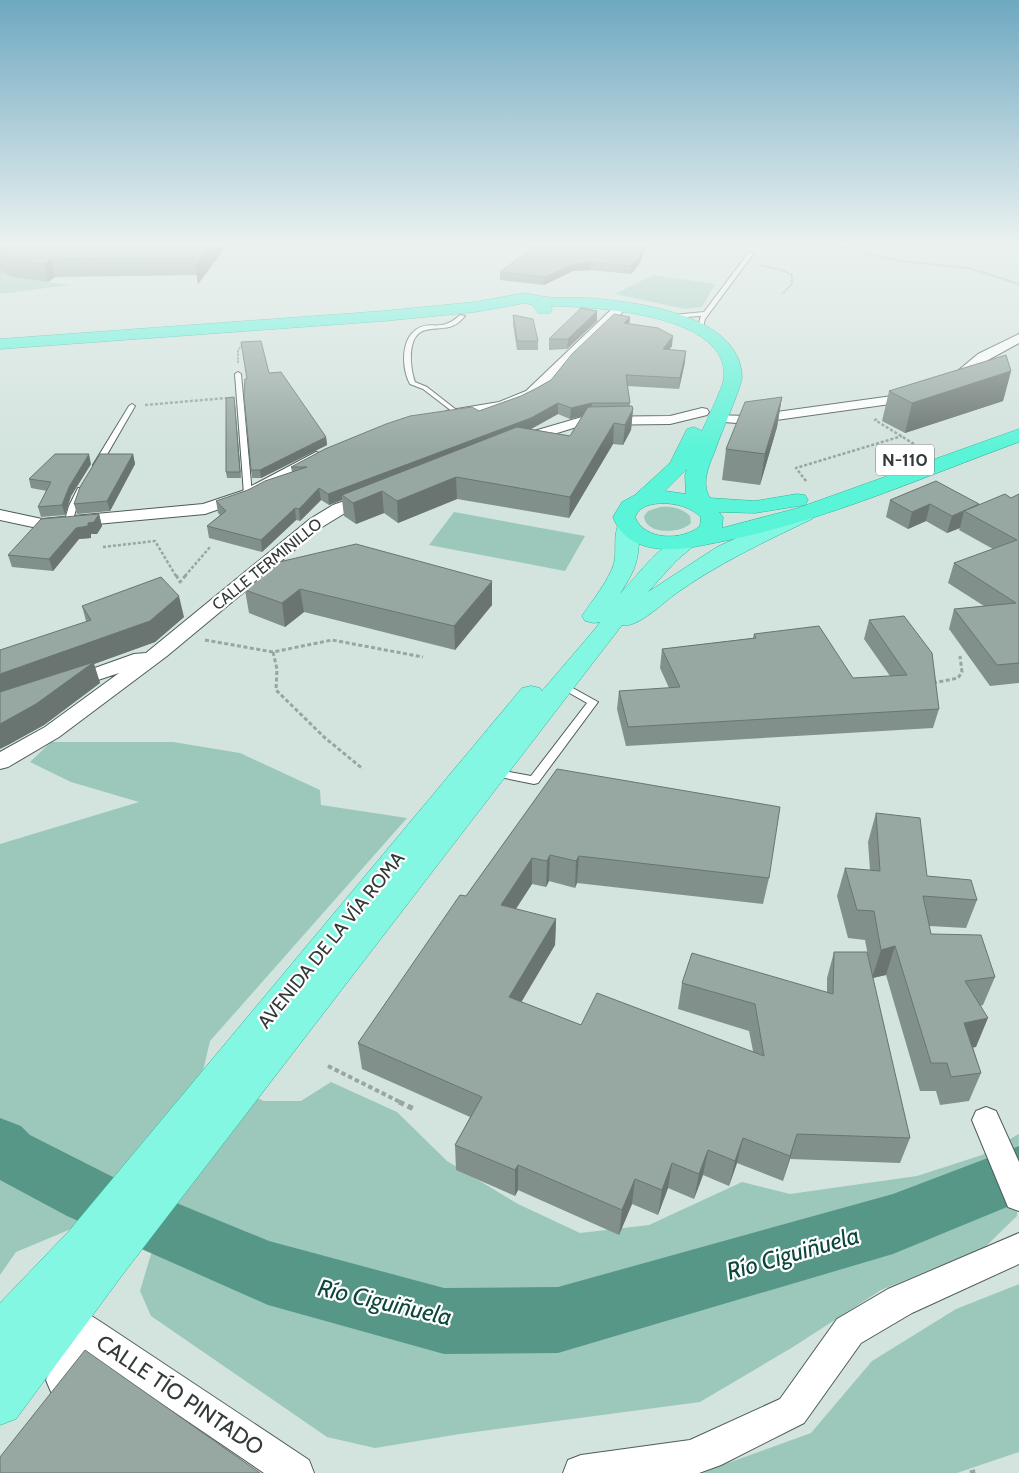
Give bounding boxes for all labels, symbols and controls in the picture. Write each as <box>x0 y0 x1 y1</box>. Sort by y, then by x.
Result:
road number: N-110 <box>876 444 934 476</box>
street label: CALLE TERMINILLO <box>208 514 326 614</box>
street label: AVENIDA DE LA VÍA ROMA <box>252 846 409 1033</box>
water label: Río Ciguiñuela <box>723 1220 863 1286</box>
water label: Río Ciguiñuela <box>315 1272 455 1332</box>
street label: CALLE TÍO PINTADO <box>91 1329 269 1461</box>

